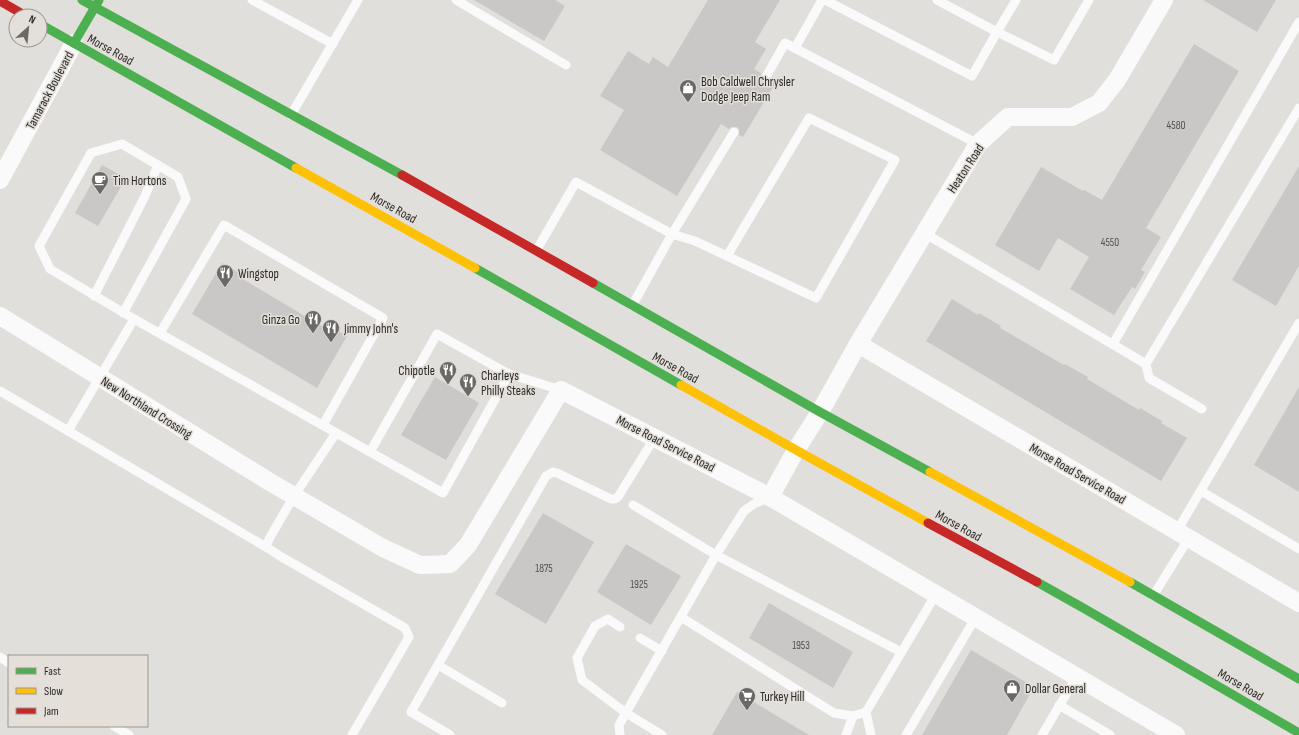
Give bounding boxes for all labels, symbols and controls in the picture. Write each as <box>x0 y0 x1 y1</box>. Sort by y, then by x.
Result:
north arrow <box>8 8 48 48</box>
text: N <box>27 12 38 27</box>
street label: Morse Road <box>85 31 136 69</box>
street label: Tamarack Boulevard <box>23 49 77 132</box>
place label: Bob Caldwell Chrysler Dodge Jeep Ram <box>701 74 795 105</box>
shop icon: Bob Caldwell Chrysler Dodge Jeep Ram <box>678 78 698 103</box>
house number: 4580 <box>1167 119 1185 132</box>
street label: Heaton Road <box>944 141 988 196</box>
cafe icon: Tim Hortons <box>90 170 110 195</box>
place label: Tim Hortons <box>113 173 167 189</box>
street label: Morse Road <box>368 189 419 227</box>
house number: 4550 <box>1101 236 1119 249</box>
restaurant icon: Wingstop <box>215 263 235 288</box>
place label: Wingstop <box>238 266 279 282</box>
restaurant icon: Ginza Go <box>303 309 323 334</box>
place label: Ginza Go <box>262 312 300 328</box>
restaurant icon: Jimmy John's <box>321 318 341 343</box>
place label: Jimmy John's <box>343 321 399 337</box>
street label: Morse Road <box>650 349 701 387</box>
restaurant icon: Chipotle <box>438 360 458 385</box>
place label: Chipotle <box>398 363 435 379</box>
place label: Charleys Philly Steaks <box>481 368 536 399</box>
restaurant icon: Charleys Philly Steaks <box>458 372 478 397</box>
street label: New Northland Crossing <box>98 373 195 442</box>
street label: Morse Road Service Road <box>614 412 718 476</box>
street label: Morse Road Service Road <box>1027 440 1128 508</box>
street label: Morse Road <box>933 507 984 545</box>
house number: 1875 <box>535 562 553 575</box>
house number: 1925 <box>630 578 648 591</box>
house number: 1953 <box>792 639 810 652</box>
legend <box>8 655 148 727</box>
text: Fast <box>44 664 61 679</box>
street label: Morse Road <box>1215 665 1266 704</box>
shop icon: Dollar General <box>1002 678 1022 703</box>
place label: Dollar General <box>1025 681 1086 697</box>
text: Slow <box>44 684 63 699</box>
supermarket icon: Turkey Hill <box>737 686 757 711</box>
place label: Turkey Hill <box>760 689 804 705</box>
text: Jam <box>43 704 59 719</box>

